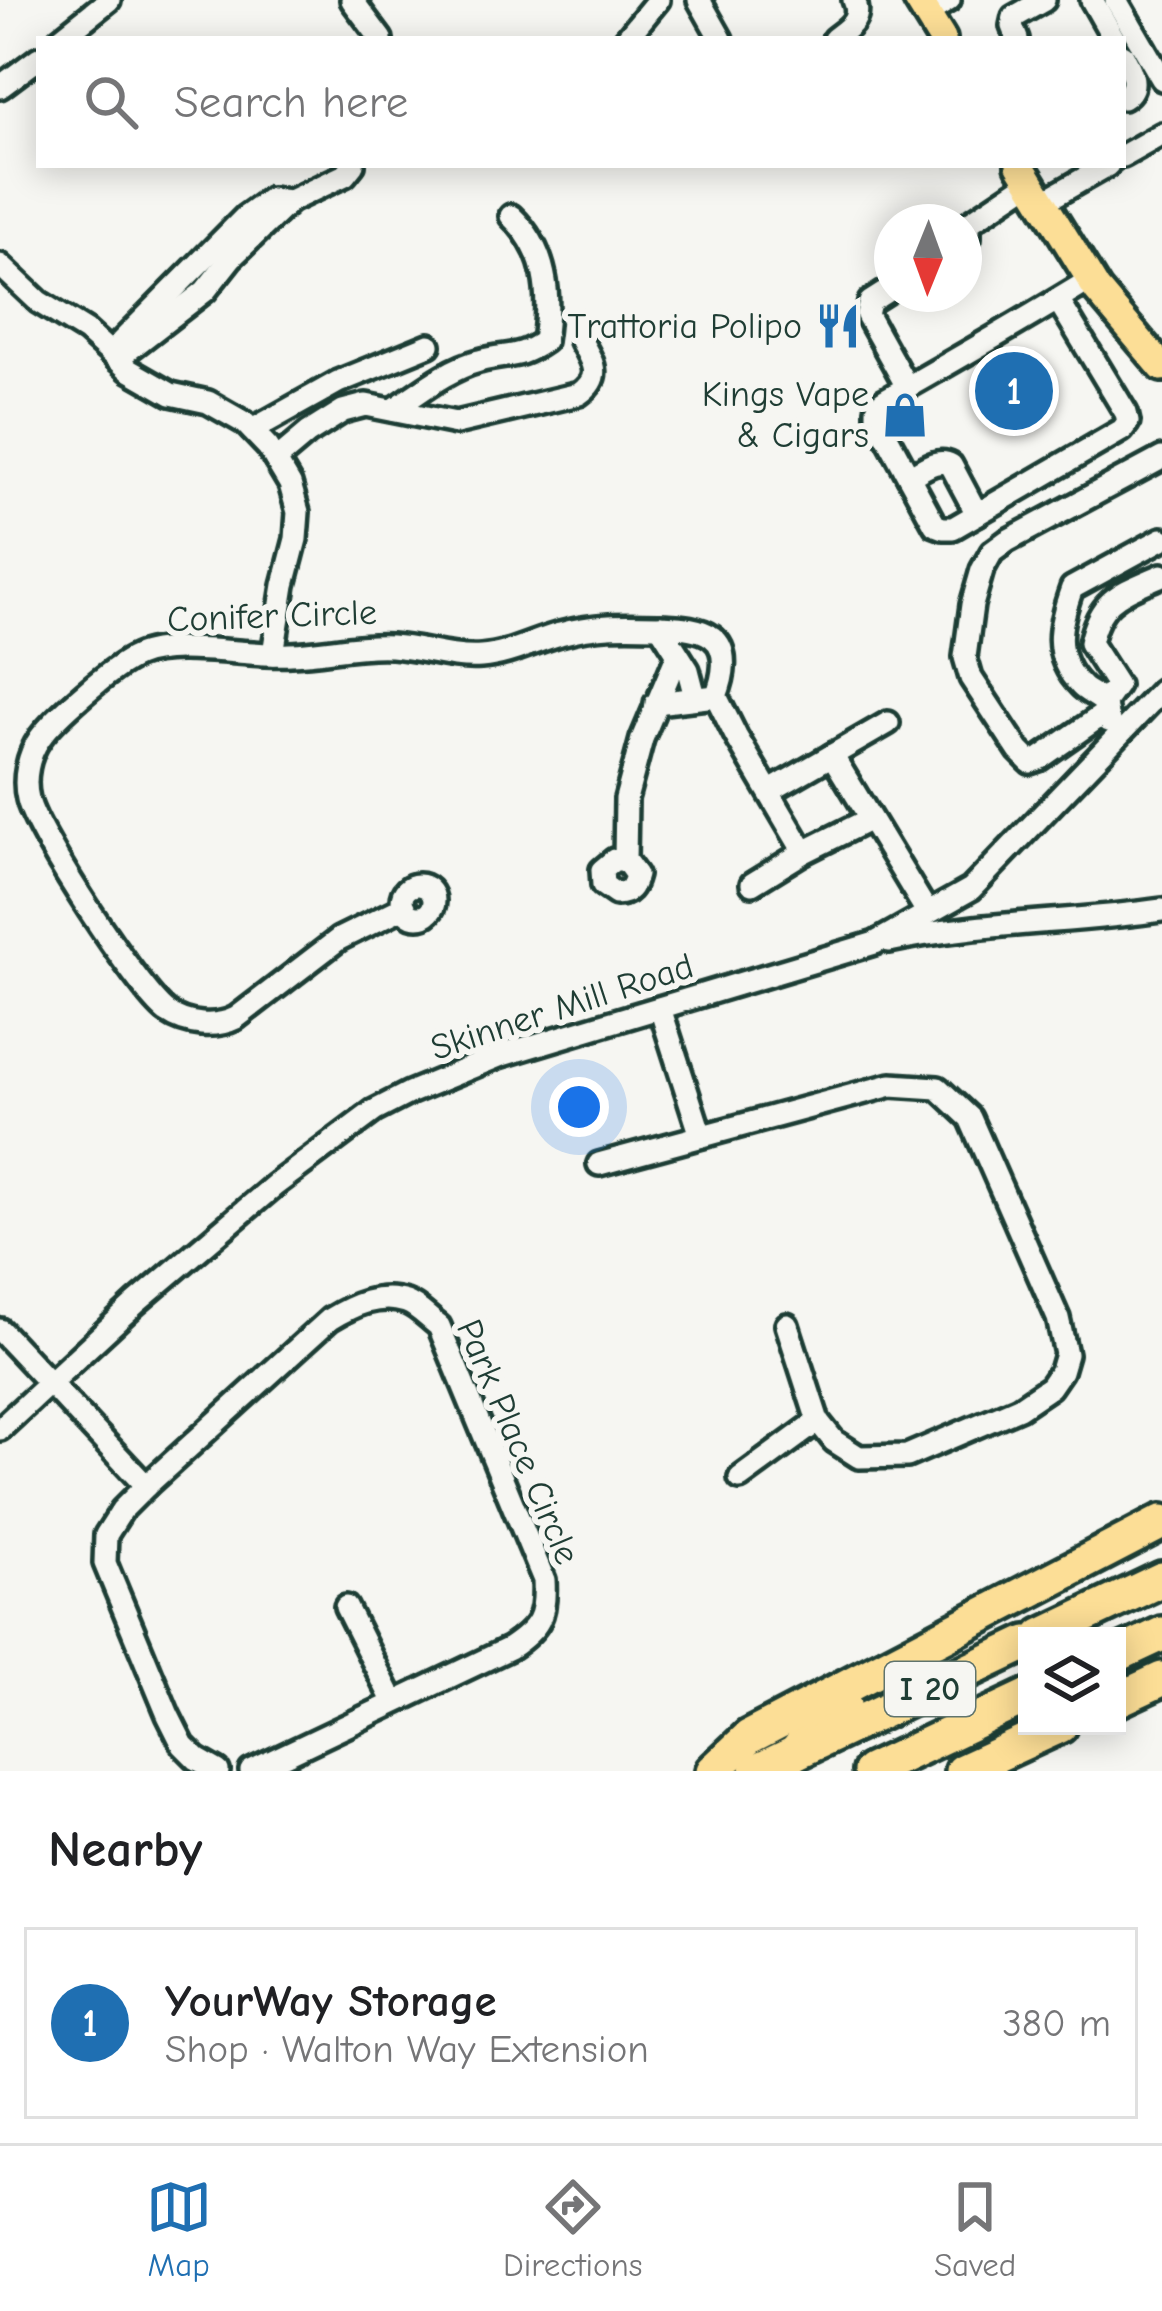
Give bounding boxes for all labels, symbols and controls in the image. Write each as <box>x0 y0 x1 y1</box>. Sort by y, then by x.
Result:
search box <box>36 36 1126 168</box>
icon: search <box>78 69 144 135</box>
text: Search here <box>174 76 408 128</box>
north arrow <box>874 204 982 312</box>
restaurant icon: Trattoria Polipo <box>813 301 863 351</box>
place label: Trattoria Polipo <box>567 306 802 347</box>
pin: 1 <box>975 346 1053 436</box>
place label: Kings Vape & Cigars <box>702 374 869 456</box>
shop icon: Kings Vape & Cigars <box>880 390 930 440</box>
street label: Conifer Circle <box>166 592 378 640</box>
street label: Skinner Mill Road <box>426 945 698 1069</box>
your location <box>549 1077 609 1137</box>
street label: Park Place Circle <box>448 1314 588 1570</box>
map controls <box>1018 1627 1126 1735</box>
button: layers <box>1018 1627 1126 1735</box>
road number: I 20 <box>885 1662 975 1716</box>
text: Nearby <box>48 1820 202 1879</box>
text: YourWay Storage <box>165 1975 497 2027</box>
text: 1 <box>82 2001 98 2046</box>
text: 380 m <box>1002 2001 1111 2046</box>
text: Shop · Walton Way Extension <box>165 2027 649 2072</box>
tab: Map <box>146 2174 212 2284</box>
tab: Directions <box>503 2174 643 2284</box>
tab: Saved <box>934 2174 1016 2284</box>

